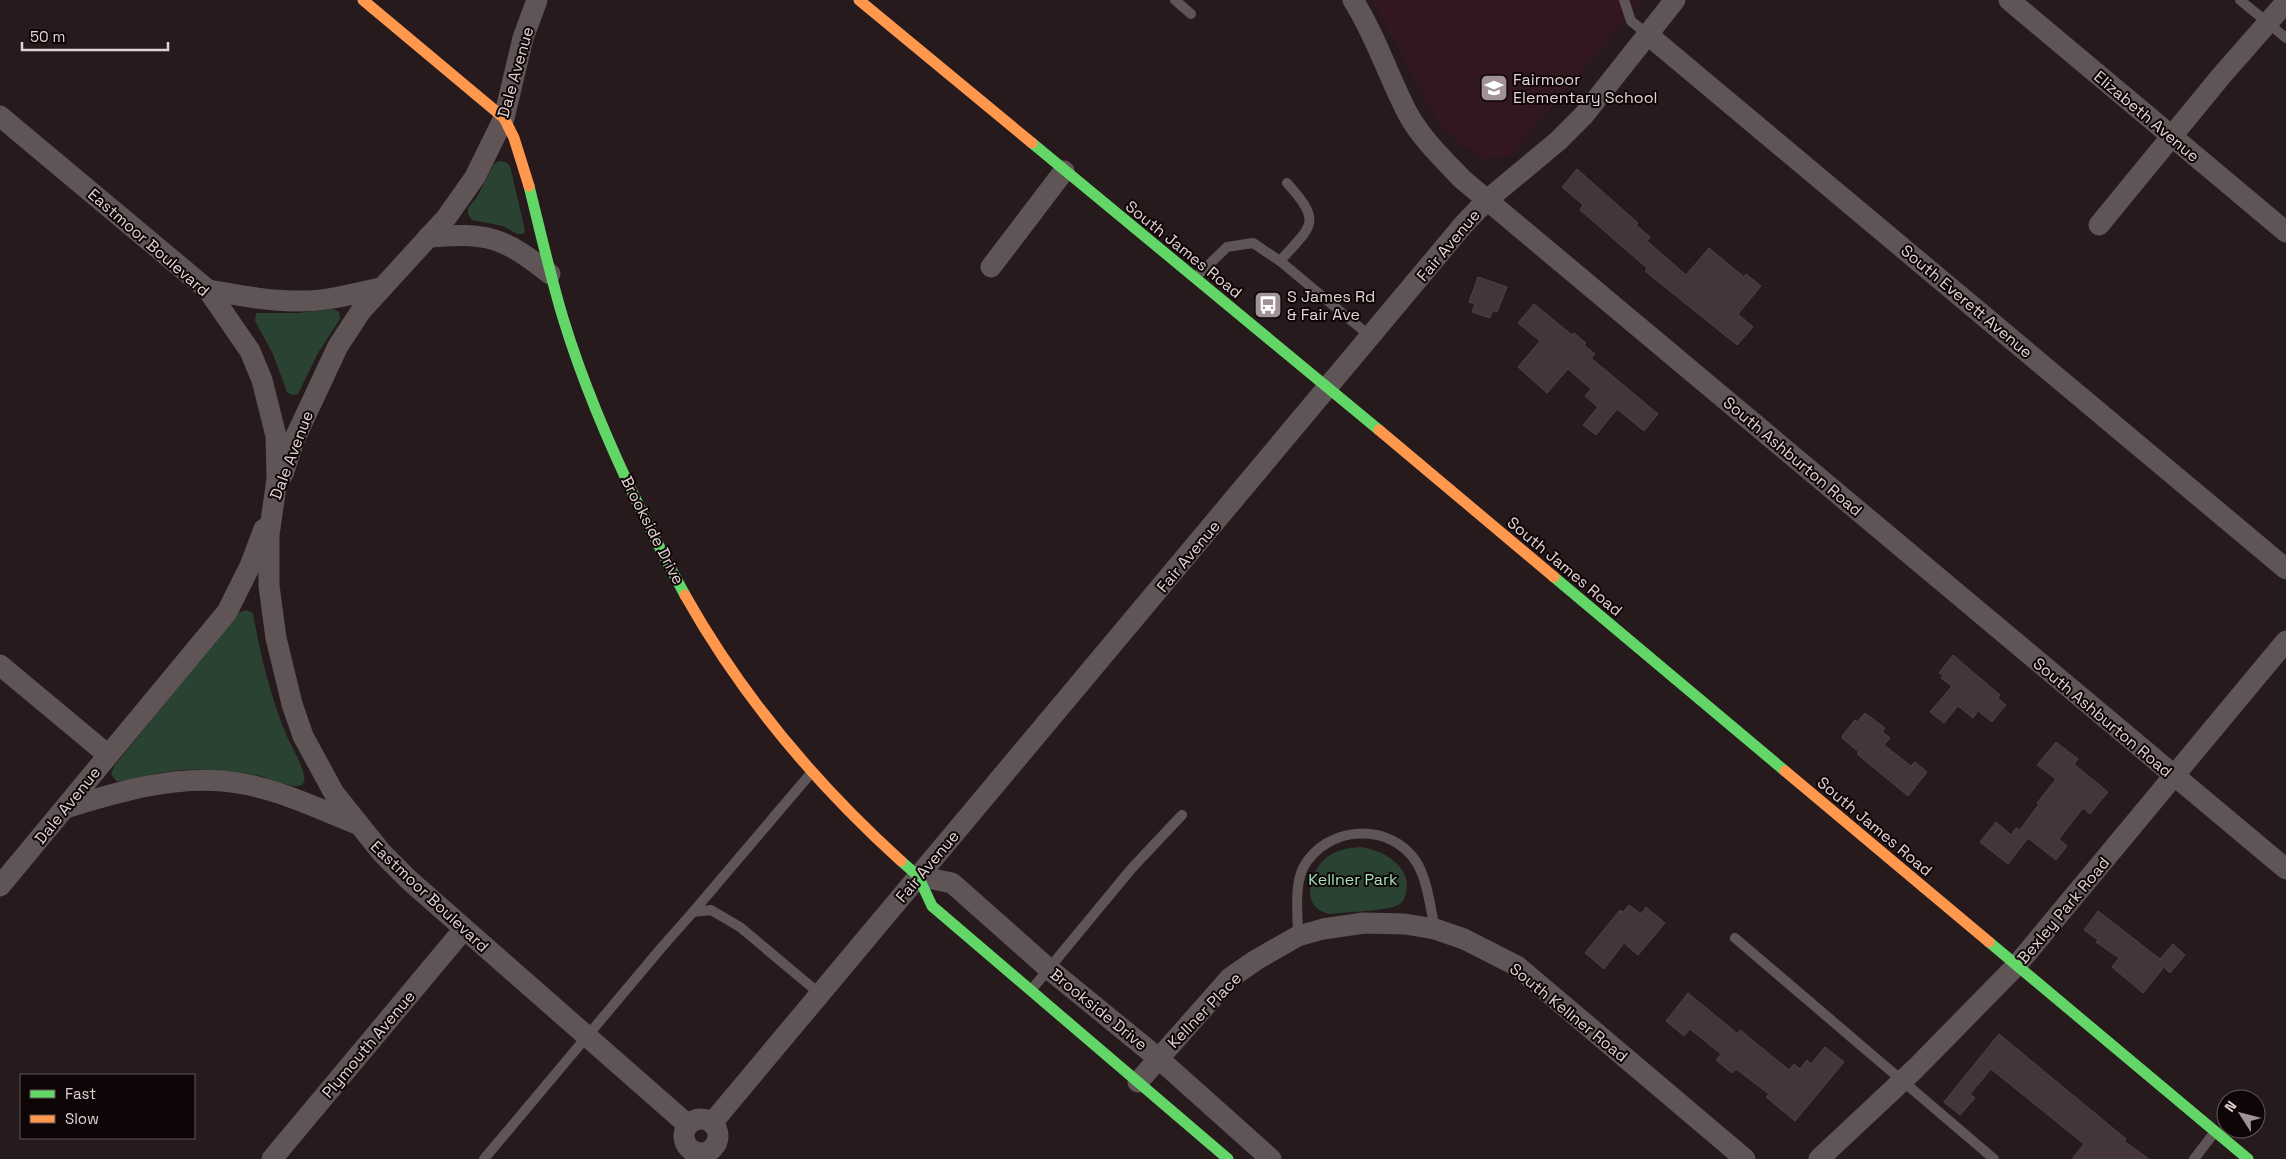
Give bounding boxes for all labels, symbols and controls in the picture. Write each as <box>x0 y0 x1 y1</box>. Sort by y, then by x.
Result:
scale bar <box>22 20 169 52</box>
street label: Dale Avenue <box>492 24 538 120</box>
text: 50 m <box>30 27 65 46</box>
street label: Elizabeth Avenue <box>2090 66 2204 167</box>
place label: Fairmoor Elementary School <box>1513 69 1658 108</box>
school or university icon: Fairmoor Elementary School <box>1479 73 1509 103</box>
street label: Eastmoor Boulevard <box>84 184 214 301</box>
street label: South James Road <box>1121 196 1246 303</box>
street label: Fair Avenue <box>1412 205 1485 286</box>
street label: South Everett Avenue <box>1896 240 2037 363</box>
place label: S James Rd & Fair Ave <box>1287 286 1375 325</box>
bus stop icon: S James Rd & Fair Ave <box>1253 290 1283 320</box>
street label: South Ashburton Road <box>1719 392 1867 521</box>
street label: Dale Avenue <box>265 408 318 503</box>
street label: Brookside Drive <box>616 472 689 588</box>
street label: South James Road <box>1503 512 1627 621</box>
street label: Fair Avenue <box>1152 516 1225 597</box>
street label: South Ashburton Road <box>2029 653 2177 782</box>
street label: Dale Avenue <box>30 762 105 848</box>
street label: South James Road <box>1813 772 1937 881</box>
street label: Fair Avenue <box>891 826 964 907</box>
street label: Eastmoor Boulevard <box>366 836 493 957</box>
street label: Bexley Park Road <box>2013 853 2114 968</box>
park label: Kellner Park <box>1308 869 1398 890</box>
street label: South Kellner Road <box>1505 958 1632 1067</box>
street label: Brookside Drive <box>1046 964 1152 1055</box>
street label: Kellner Place <box>1163 968 1246 1053</box>
street label: Plymouth Avenue <box>317 986 420 1103</box>
legend <box>20 1074 195 1139</box>
text: Fast <box>65 1084 96 1103</box>
north arrow <box>2216 1089 2266 1139</box>
text: N <box>2220 1097 2241 1115</box>
text: Slow <box>65 1109 99 1128</box>

